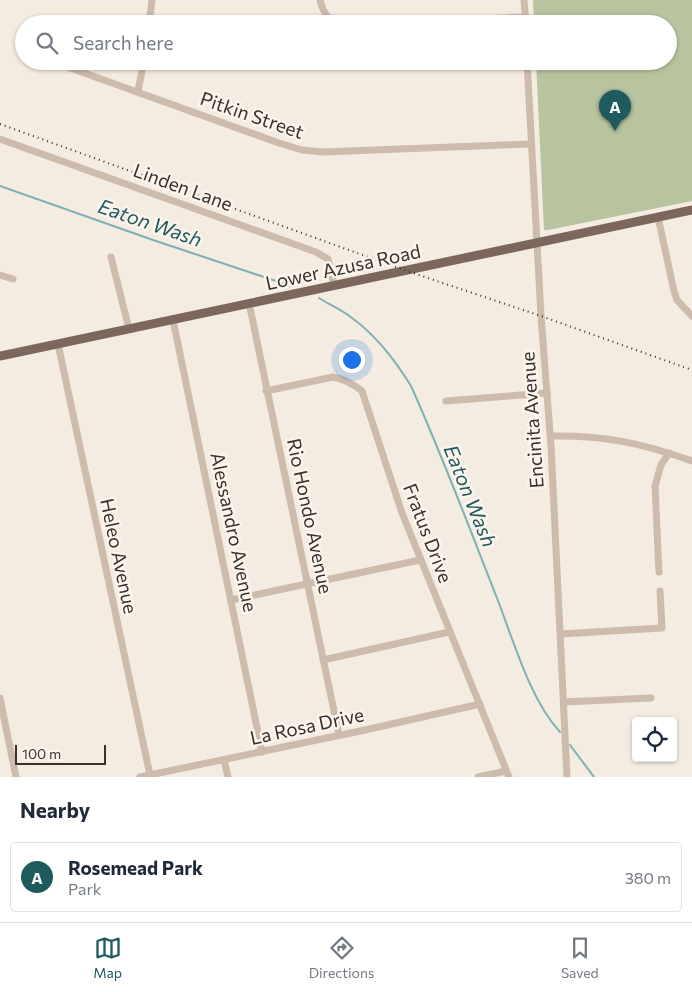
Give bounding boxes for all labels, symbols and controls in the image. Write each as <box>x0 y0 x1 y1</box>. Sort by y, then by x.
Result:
search box <box>15 15 677 70</box>
icon: search <box>33 29 61 57</box>
text: Search here <box>73 31 173 54</box>
street label: Pitkin Street <box>197 86 307 143</box>
pin: A <box>599 90 631 131</box>
street label: Linden Lane <box>130 158 236 215</box>
water label: Eaton Wash <box>95 193 205 251</box>
street label: Lower Azusa Road <box>263 239 422 294</box>
your location <box>339 347 365 373</box>
street label: Encinita Avenue <box>515 351 548 489</box>
street label: Rio Hondo Avenue <box>283 436 338 596</box>
water label: Eaton Wash <box>440 441 502 550</box>
street label: Alessandro Avenue <box>206 450 263 614</box>
street label: Fratus Drive <box>399 480 458 586</box>
street label: Heleo Avenue <box>96 496 143 616</box>
street label: La Rosa Drive <box>248 702 366 749</box>
map controls <box>632 717 677 762</box>
button: locate <box>632 717 677 762</box>
scale bar <box>15 742 106 765</box>
text: 100 m <box>22 745 61 762</box>
text: Nearby <box>20 797 90 822</box>
text: Rosemead Park <box>68 856 203 879</box>
text: A <box>31 868 43 887</box>
text: 380 m <box>625 868 671 887</box>
text: Park <box>68 879 101 898</box>
tab: Map <box>93 934 122 981</box>
tab: Directions <box>309 934 374 981</box>
tab: Saved <box>561 934 599 981</box>

